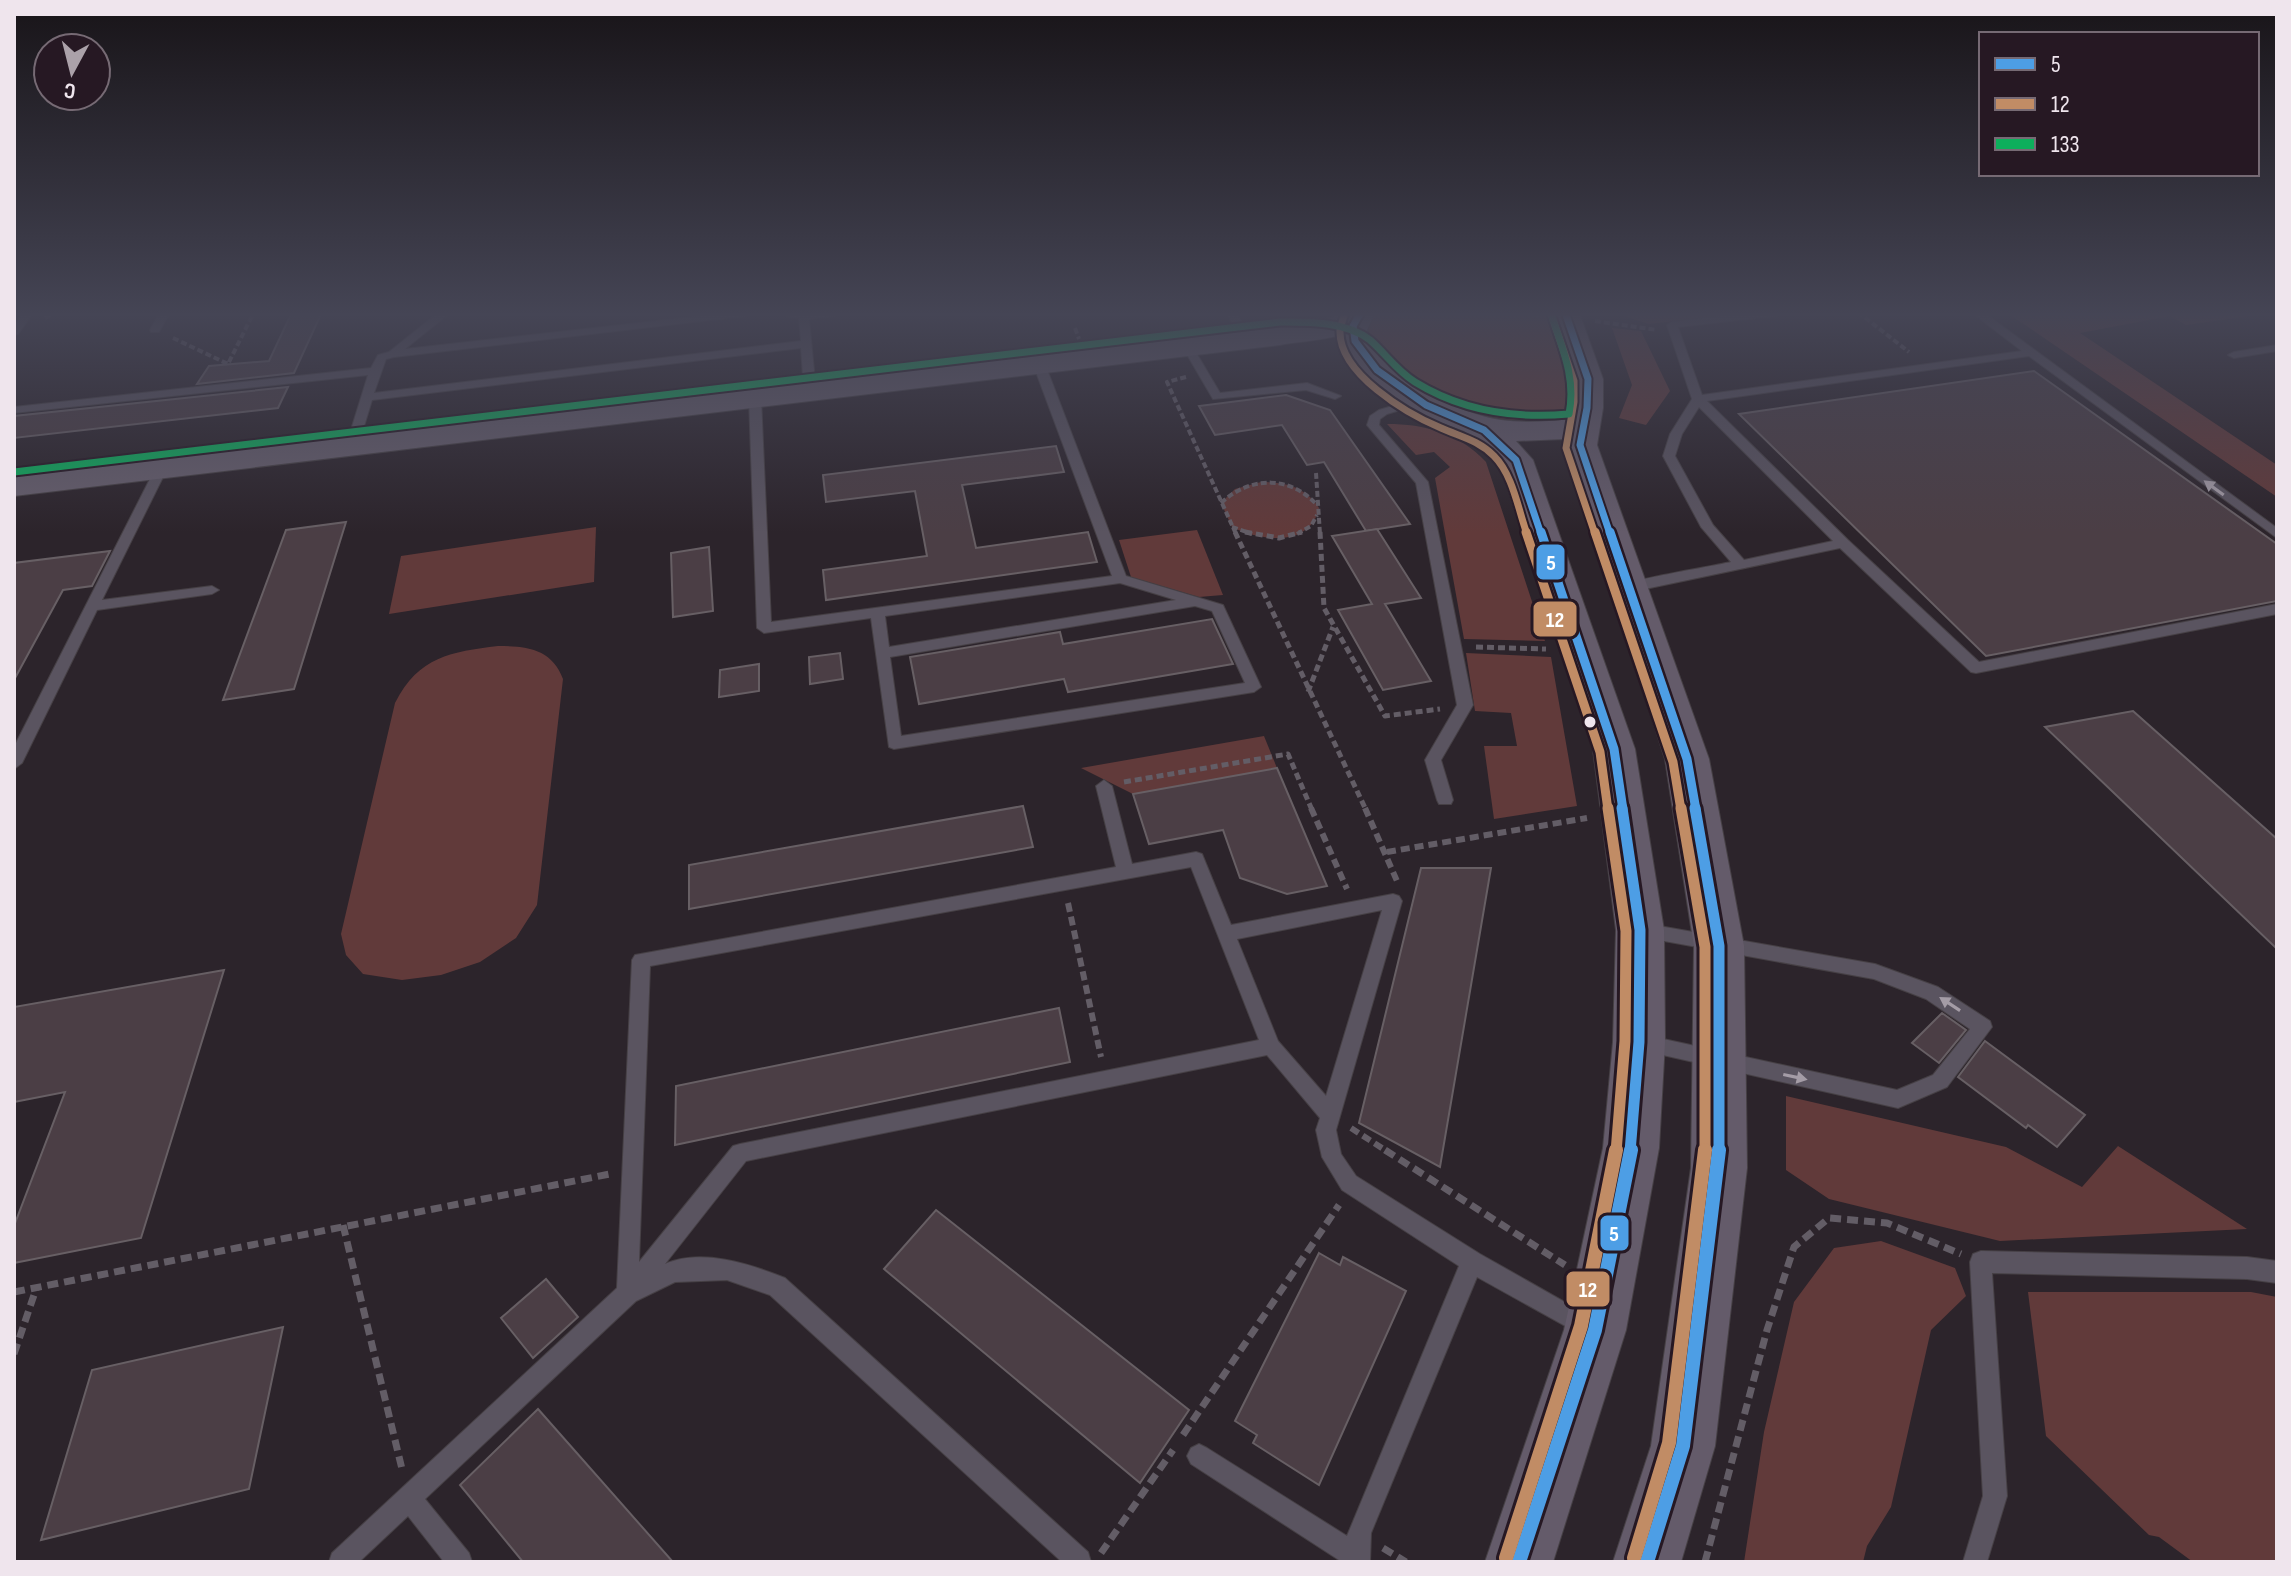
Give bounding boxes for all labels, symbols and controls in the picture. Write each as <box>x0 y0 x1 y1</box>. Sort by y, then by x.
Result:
north arrow <box>32 32 112 112</box>
legend <box>1979 32 2259 176</box>
text: 5 <box>2051 50 2061 79</box>
text: С <box>62 76 77 104</box>
text: 12 <box>2051 90 2070 119</box>
text: 133 <box>2051 130 2080 159</box>
one-way arrow <box>2203 480 2225 496</box>
line badge: 5 <box>1535 543 1566 581</box>
text: 5 <box>1546 550 1556 577</box>
line badge: 12 <box>1532 600 1578 638</box>
text: 12 <box>1546 607 1564 634</box>
unlabelled marker <box>1582 714 1598 730</box>
one-way arrow <box>1939 998 1961 1012</box>
one-way arrow <box>1783 1072 1808 1084</box>
line badge: 5 <box>1599 1214 1630 1252</box>
text: 5 <box>1609 1221 1619 1248</box>
line badge: 12 <box>1565 1270 1611 1308</box>
text: 12 <box>1579 1277 1597 1304</box>

